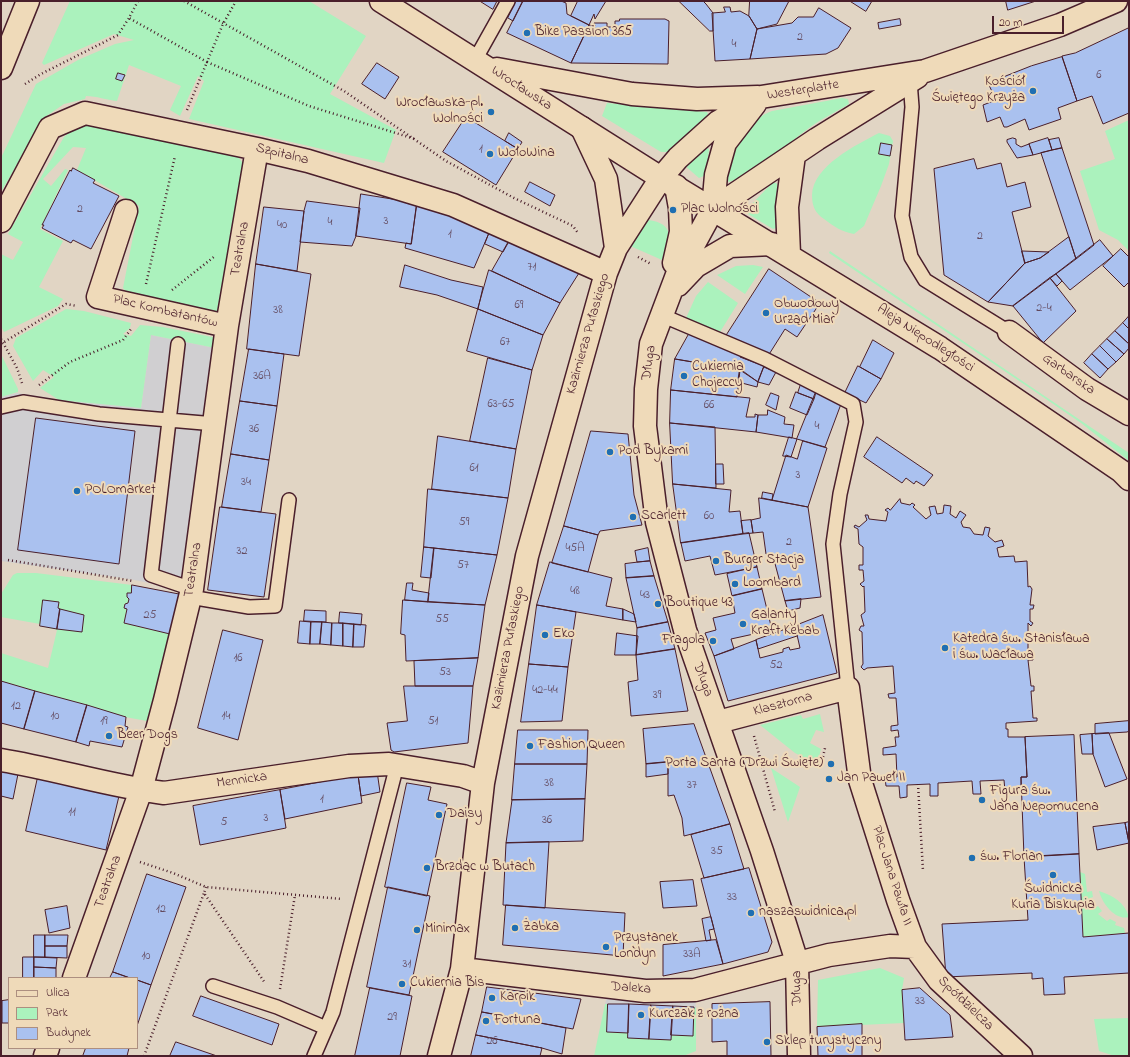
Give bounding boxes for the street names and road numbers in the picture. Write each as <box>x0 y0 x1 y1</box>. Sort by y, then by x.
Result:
street label: Wrocławska <box>487 63 555 115</box>
street label: Westerplatte <box>766 77 840 105</box>
street label: Szpitalna <box>254 140 310 170</box>
street label: Teatralna <box>228 220 254 278</box>
street label: Kazimierza Pułaskiego <box>564 271 614 397</box>
street label: Plac Kombatantów <box>111 292 219 332</box>
street label: Aleja Niepodległości <box>873 301 977 377</box>
street label: Długa <box>639 344 661 382</box>
street label: Garbarska <box>1038 351 1098 399</box>
street label: Teatralna <box>181 541 207 599</box>
street label: Kazimierza Pułaskiego <box>489 585 529 711</box>
street label: Długa <box>688 661 716 699</box>
street label: Klasztorna <box>752 689 814 721</box>
street label: Mennicka <box>216 769 268 793</box>
street label: Plac Jana Pawła II <box>867 824 915 928</box>
street label: Teatralna <box>92 853 126 911</box>
street label: Długa <box>789 970 807 1006</box>
street label: Spółdzielcza <box>934 973 996 1035</box>
street label: Daleka <box>610 979 652 999</box>

